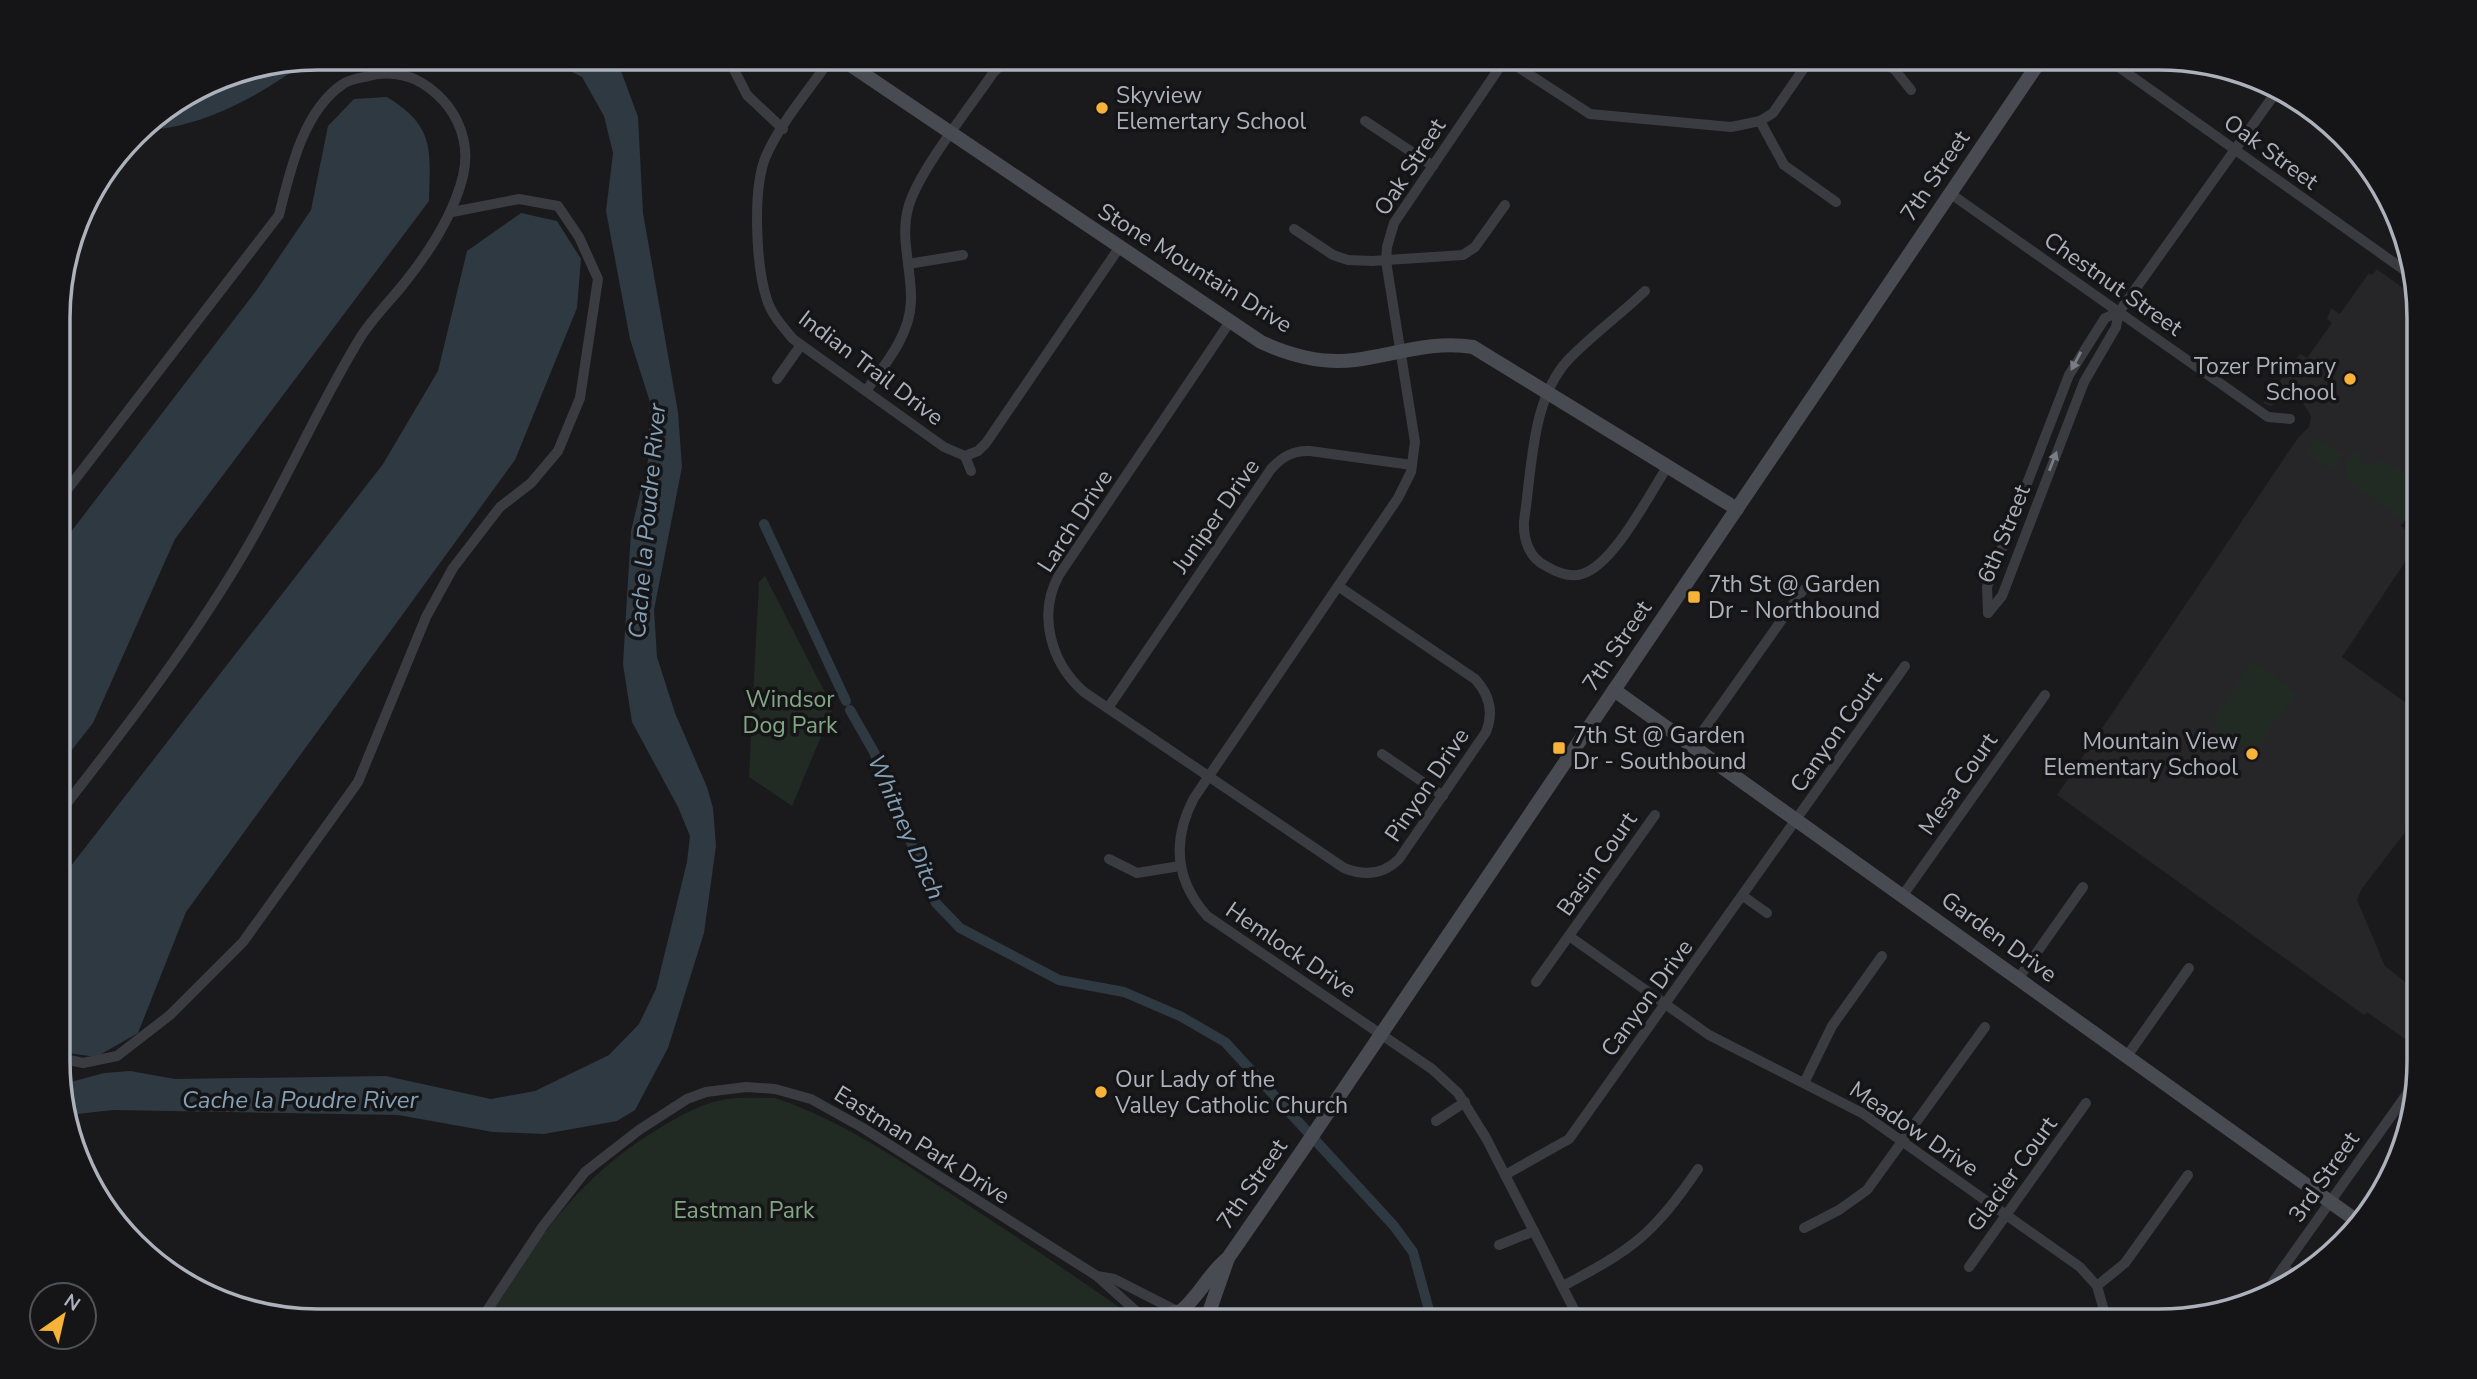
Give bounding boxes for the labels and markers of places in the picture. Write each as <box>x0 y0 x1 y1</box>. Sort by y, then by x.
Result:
place label: Skyview Elemertary School <box>1116 80 1306 137</box>
marker: Skyview Elemertary School <box>1094 100 1110 116</box>
place label: Tozer Primary School <box>2194 351 2336 408</box>
marker: Tozer Primary School <box>2342 371 2358 387</box>
place label: 7th St @ Garden Dr - Northbound <box>1708 569 1880 626</box>
marker: 7th St @ Garden Dr - Northbound <box>1686 589 1702 605</box>
place label: 7th St @ Garden Dr - Southbound <box>1573 720 1746 777</box>
place label: Mountain View Elementary School <box>2044 726 2238 783</box>
marker: 7th St @ Garden Dr - Southbound <box>1551 740 1567 756</box>
marker: Mountain View Elementary School <box>2244 746 2260 762</box>
place label: Our Lady of the Valley Catholic Church <box>1114 1064 1348 1121</box>
marker: Our Lady of the Valley Catholic Church <box>1093 1084 1109 1100</box>

